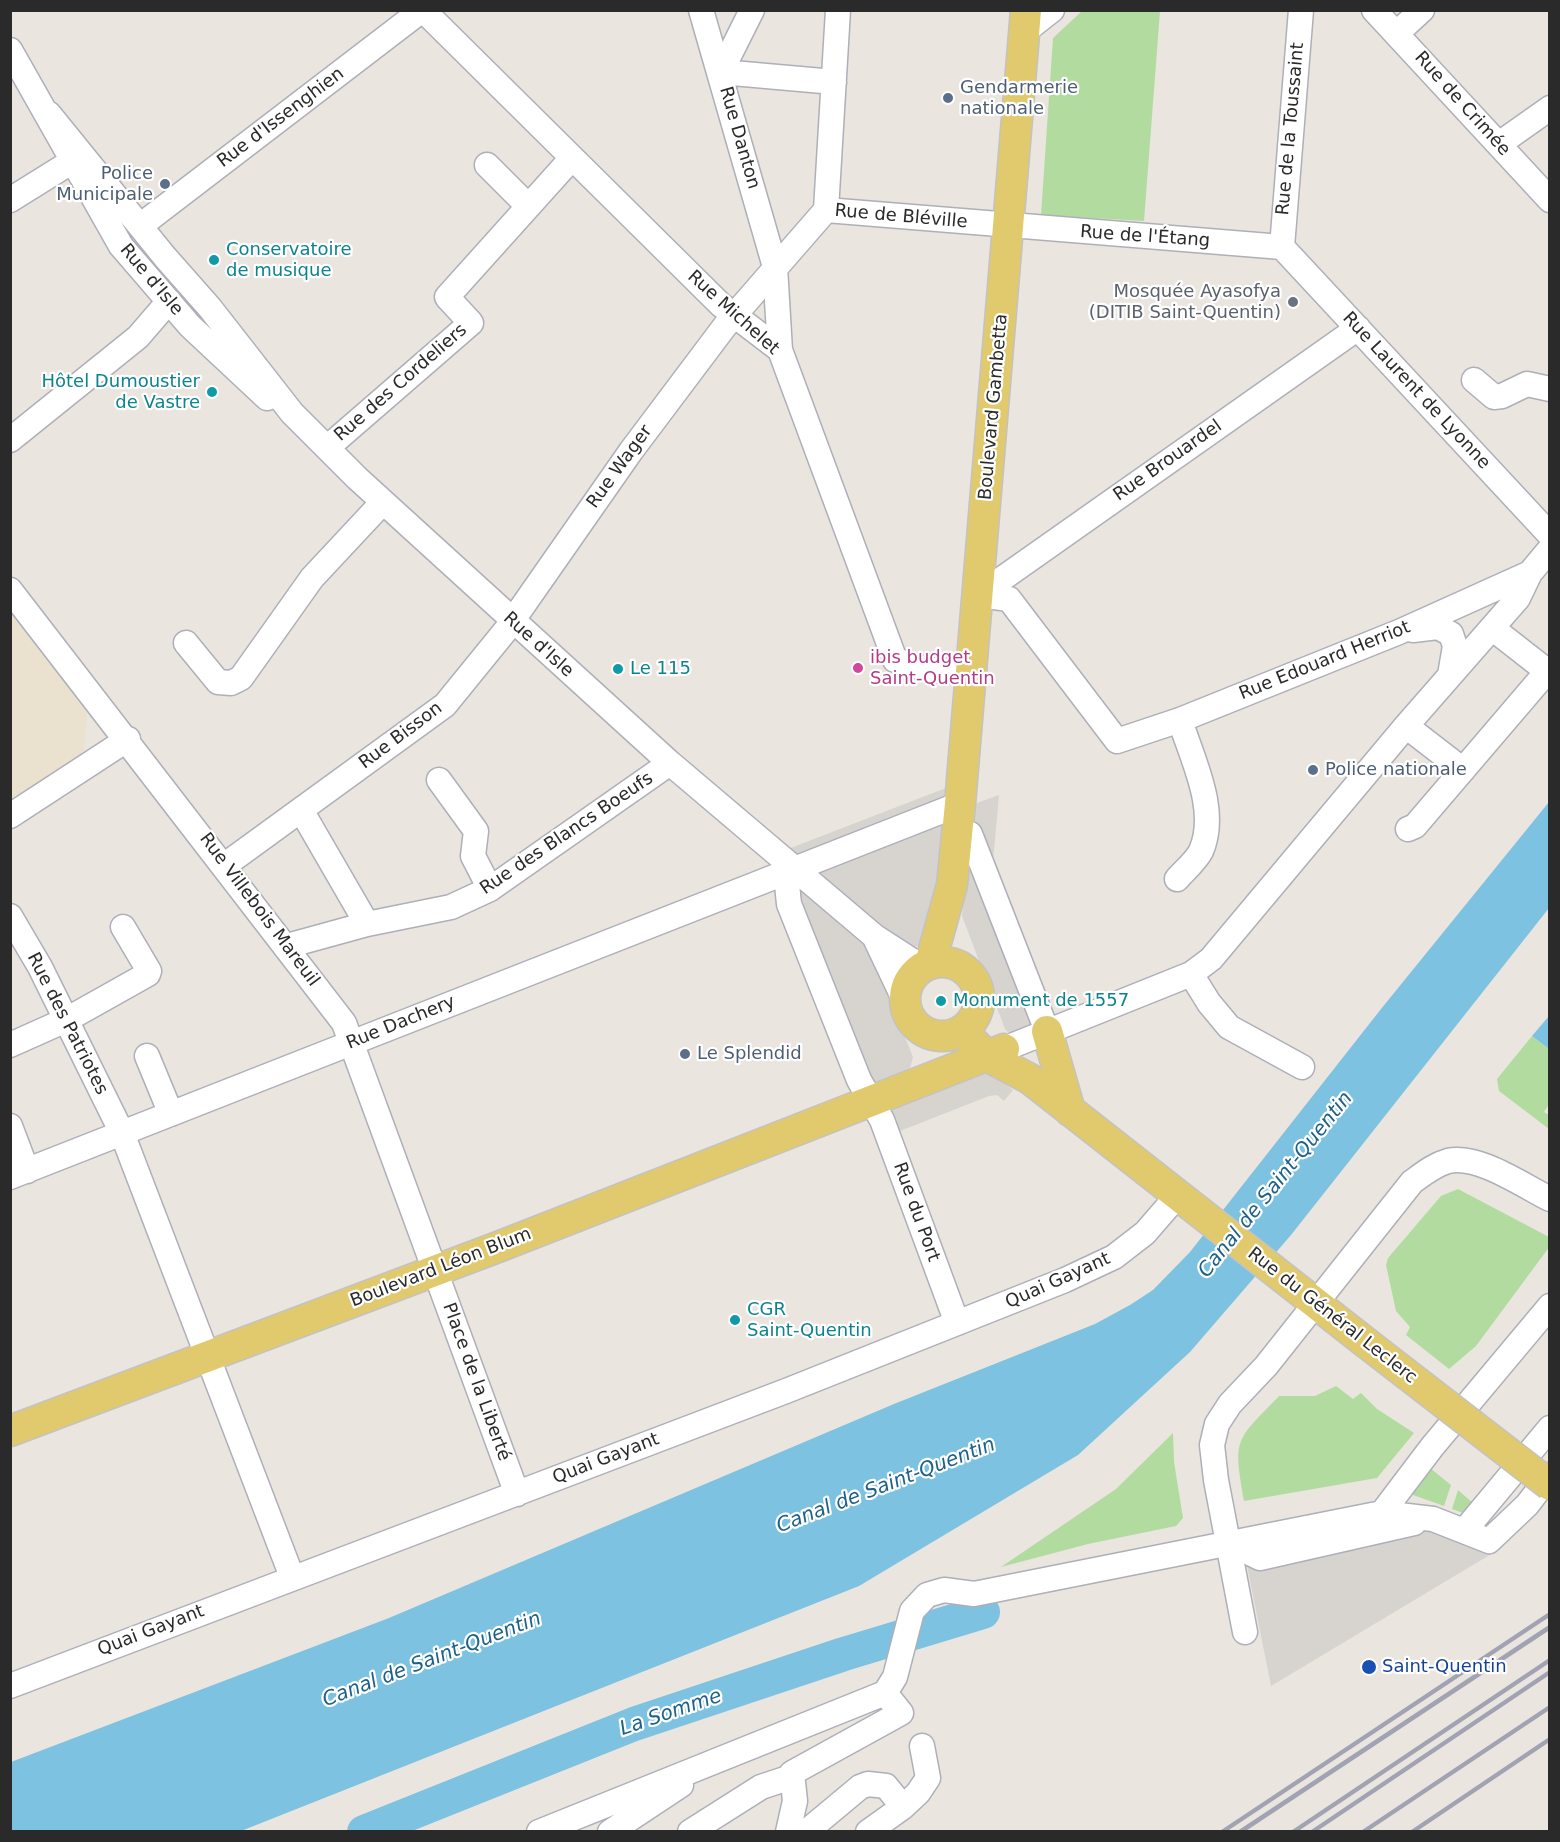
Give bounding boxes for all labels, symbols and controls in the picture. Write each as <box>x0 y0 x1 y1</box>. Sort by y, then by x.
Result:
street label: Rue de la Toussaint <box>1273 42 1309 216</box>
street label: Rue de Crimée <box>1410 47 1514 161</box>
street label: Rue d'Issenghien <box>213 63 349 173</box>
place label: Gendarmerie nationale <box>960 77 1078 119</box>
street label: Rue Danton <box>714 84 764 192</box>
marker: Gendarmerie nationale <box>941 91 955 105</box>
place label: Police Municipale <box>56 163 153 206</box>
marker: Police Municipale <box>158 177 172 191</box>
street label: Rue de Bléville <box>834 200 968 234</box>
street label: Rue de l'Étang <box>1079 222 1211 252</box>
place label: Conservatoire de musique <box>226 239 352 282</box>
street label: Rue d'Isle <box>115 240 187 320</box>
marker: Conservatoire de musique <box>207 253 221 267</box>
street label: Rue Michelet <box>683 266 783 360</box>
place label: Mosquée Ayasofya (DITIB Saint-Quentin) <box>1089 281 1281 324</box>
marker: Mosquée Ayasofya (DITIB Saint-Quentin) <box>1286 295 1300 309</box>
street label: Rue Laurent de Lyonne <box>1338 308 1494 474</box>
street label: Boulevard Gambetta <box>975 313 1013 501</box>
street label: Rue des Cordeliers <box>330 320 472 446</box>
place label: Hôtel Dumoustier de Vastre <box>41 371 200 413</box>
marker: Hôtel Dumoustier de Vastre <box>205 385 219 399</box>
street label: Rue Brouardel <box>1110 416 1226 506</box>
street label: Rue Wager <box>583 421 657 513</box>
street label: Rue d'Isle <box>498 608 578 682</box>
street label: Rue Edouard Herriot <box>1236 617 1414 705</box>
place label: ibis budget Saint-Quentin <box>870 647 995 690</box>
place label: Le 115 <box>630 658 691 680</box>
marker: ibis budget Saint-Quentin <box>851 661 865 675</box>
marker: Le 115 <box>611 662 625 676</box>
street label: Rue Bisson <box>355 698 447 774</box>
place label: Police nationale <box>1325 759 1467 781</box>
marker: Police nationale <box>1306 763 1320 777</box>
street label: Rue des Blancs Boeufs <box>476 768 658 900</box>
street label: Rue Villebois Mareuil <box>194 829 324 991</box>
street label: Rue des Patriotes <box>22 949 112 1099</box>
place label: Monument de 1557 <box>953 990 1129 1012</box>
street label: Rue Dachery <box>344 991 458 1055</box>
marker: Monument de 1557 <box>934 994 948 1008</box>
place label: Le Splendid <box>697 1043 802 1065</box>
marker: Le Splendid <box>678 1047 692 1061</box>
water label: Canal de Saint-Quentin <box>1194 1087 1358 1283</box>
street label: Rue du Port <box>888 1159 944 1265</box>
street label: Boulevard Léon Blum <box>348 1224 534 1312</box>
street label: Rue du Général Leclerc <box>1243 1243 1421 1389</box>
street label: Quai Gayant <box>1002 1248 1114 1314</box>
place label: CGR Saint-Quentin <box>747 1299 872 1342</box>
street label: Place de la Liberté <box>437 1300 515 1464</box>
marker: CGR Saint-Quentin <box>728 1313 742 1327</box>
street label: Quai Gayant <box>550 1429 662 1489</box>
water label: Canal de Saint-Quentin <box>773 1433 999 1539</box>
street label: Quai Gayant <box>95 1601 207 1661</box>
water label: Canal de Saint-Quentin <box>319 1607 545 1713</box>
place label: Saint-Quentin <box>1382 1656 1507 1678</box>
marker: Saint-Quentin <box>1360 1658 1378 1676</box>
water label: La Somme <box>617 1684 725 1742</box>

